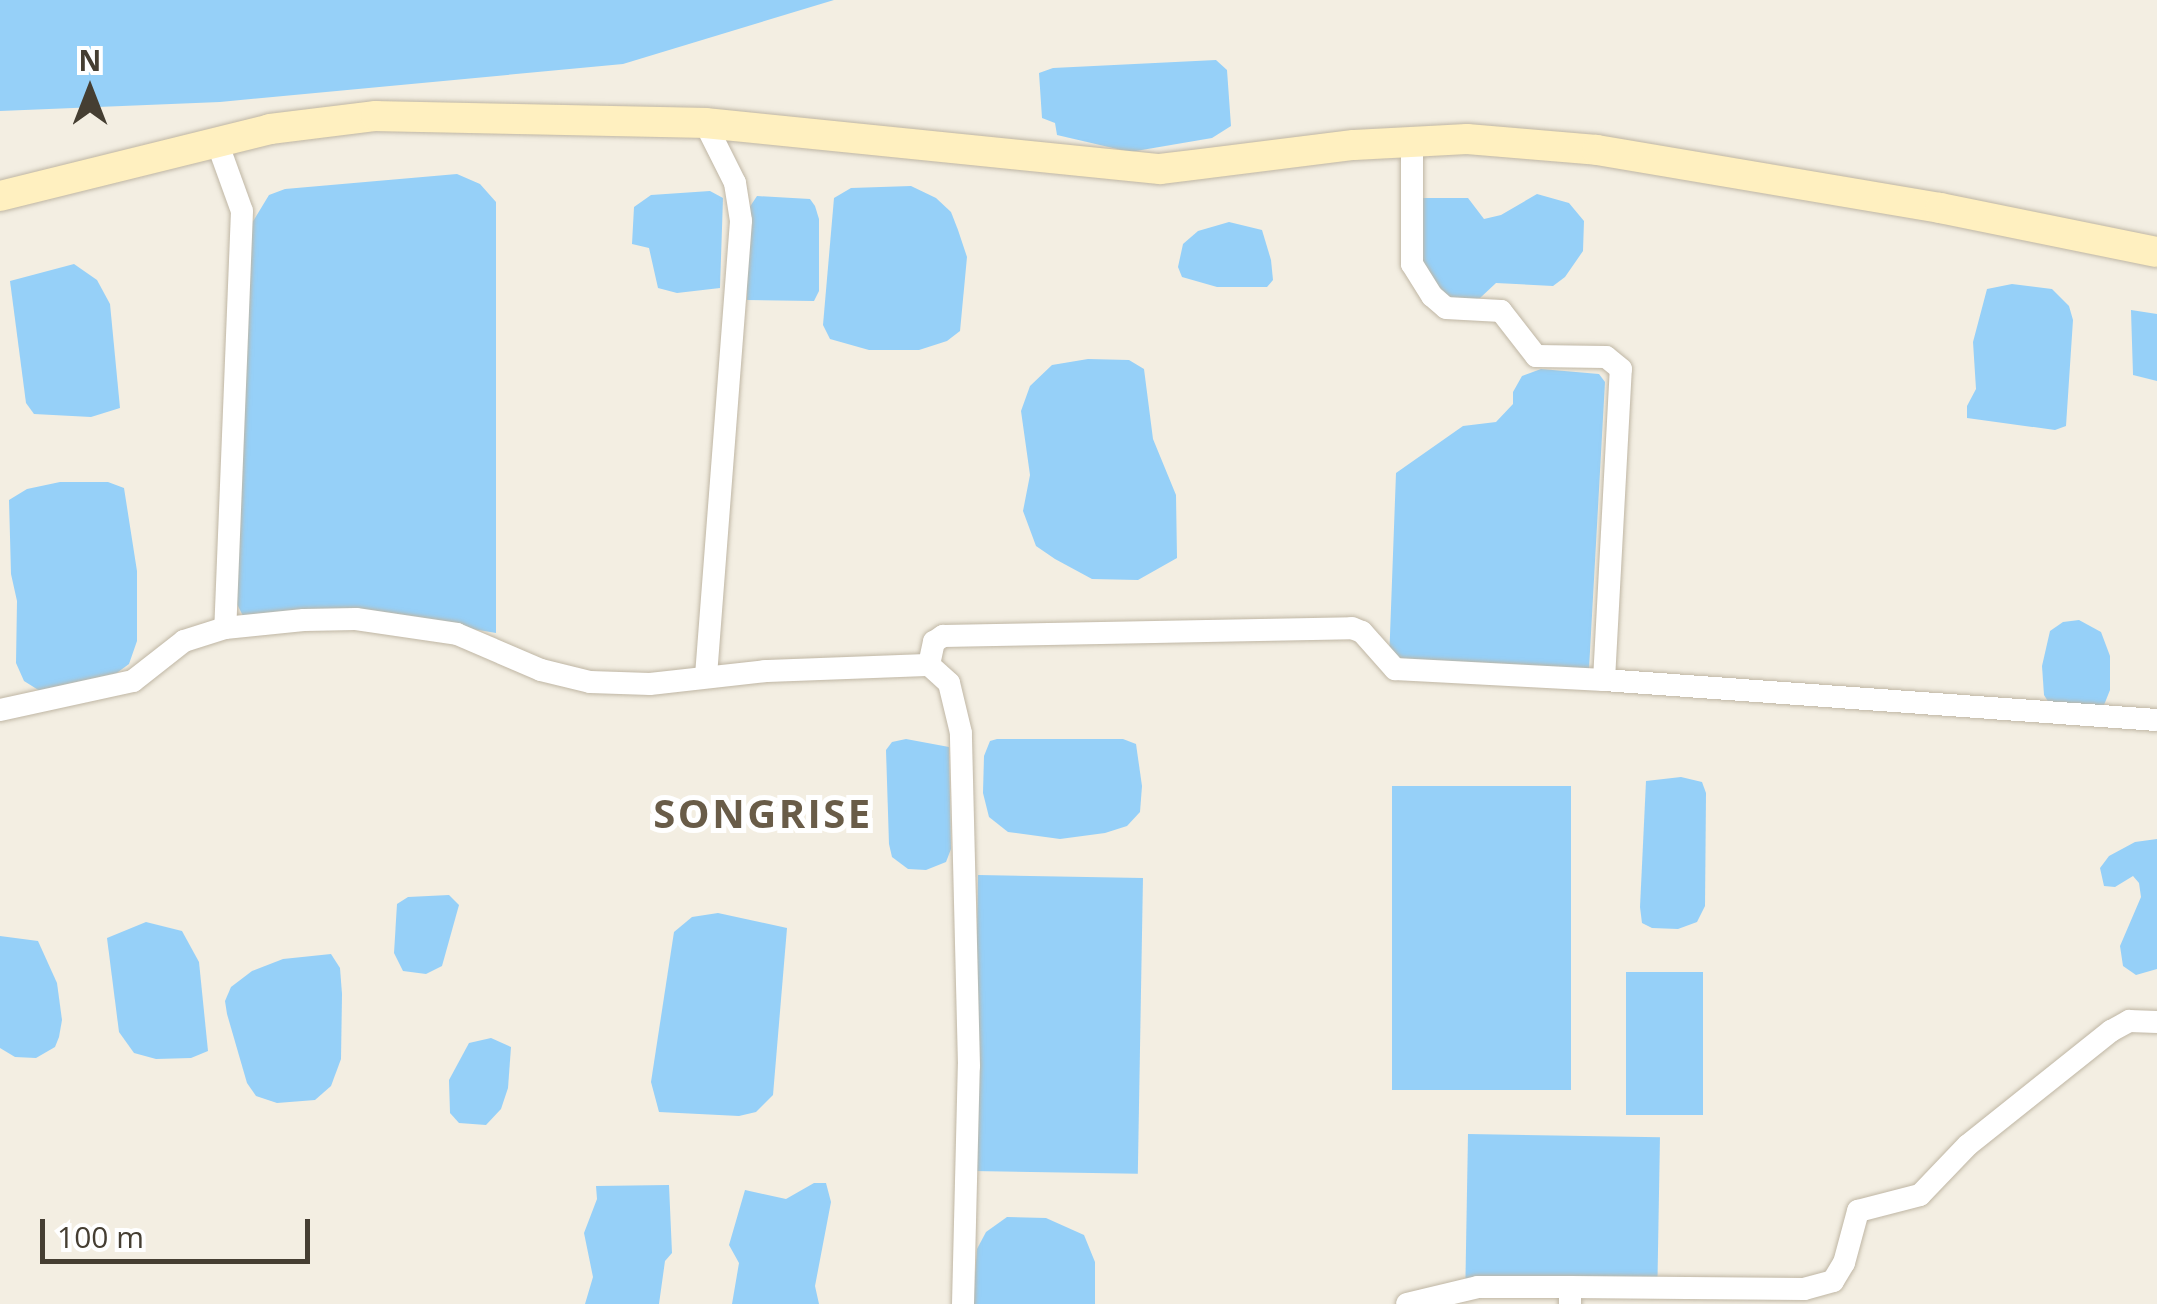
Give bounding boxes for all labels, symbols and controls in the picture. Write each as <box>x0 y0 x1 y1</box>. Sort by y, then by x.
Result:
north arrow <box>40 40 140 140</box>
text: N <box>79 41 101 79</box>
district label: SONGRISE <box>653 789 873 837</box>
scale bar <box>45 1199 315 1261</box>
text: 100 m <box>57 1216 144 1257</box>

